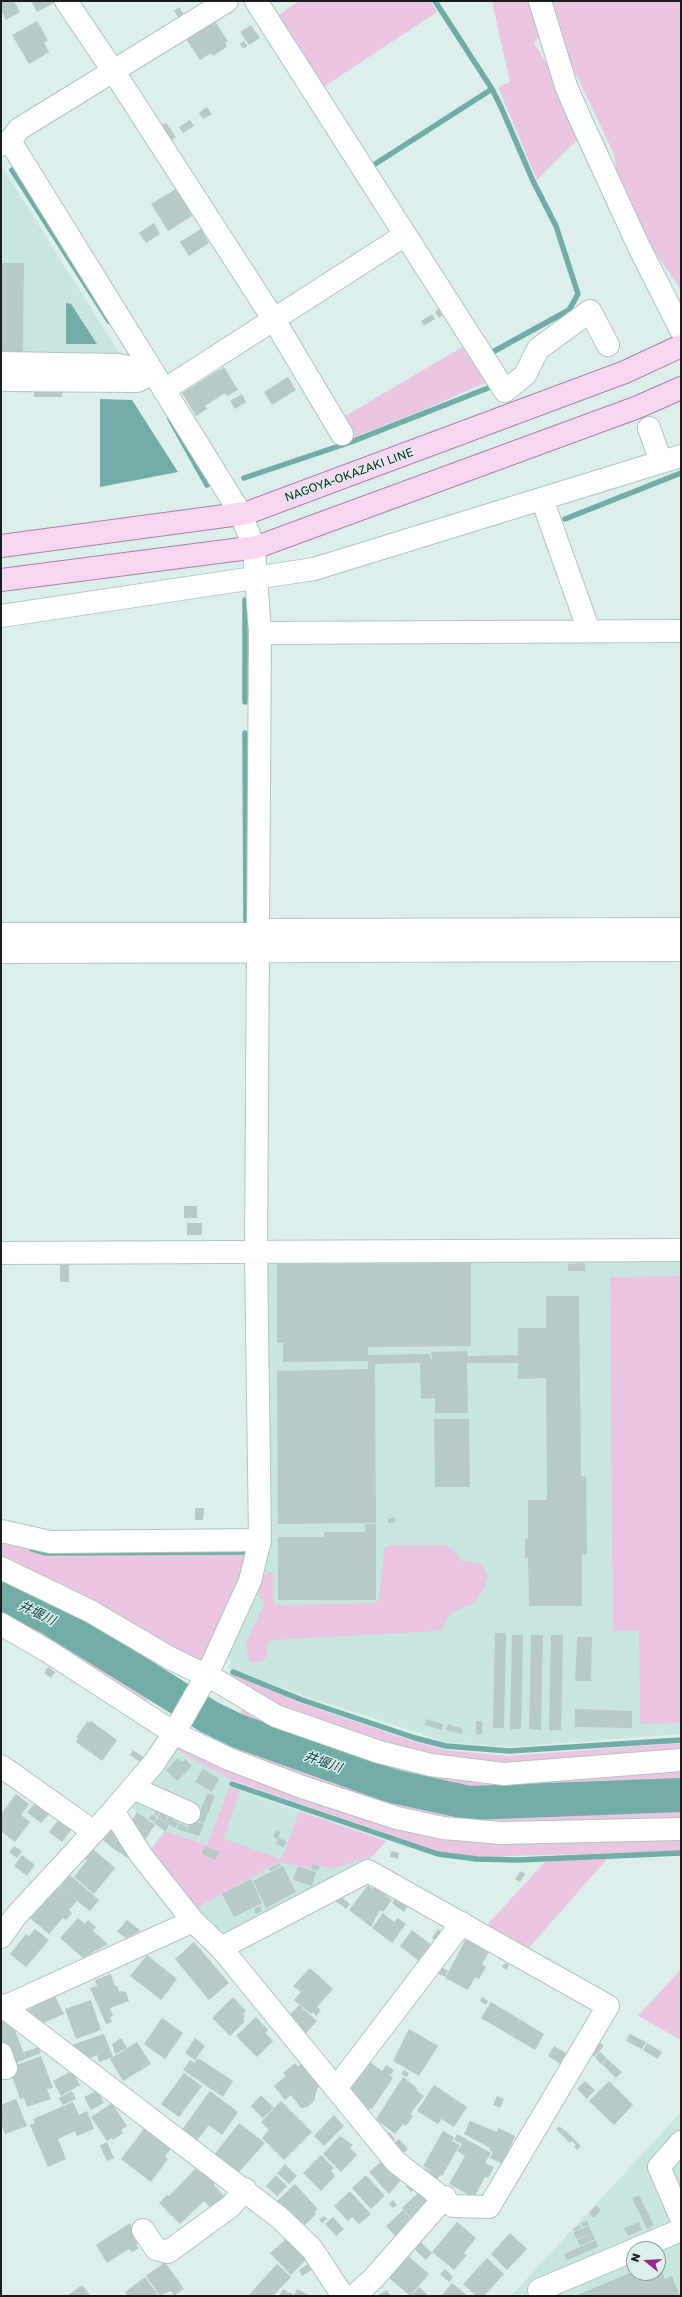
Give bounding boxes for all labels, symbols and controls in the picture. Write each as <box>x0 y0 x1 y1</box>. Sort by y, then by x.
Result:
street label: NAGOYA-OKAZAKI LINE <box>283 445 415 505</box>
water label: 井堰川 <box>16 1597 58 1629</box>
water label: 井堰川 <box>302 1748 344 1776</box>
north arrow <box>626 2241 666 2281</box>
text: N <box>628 2251 643 2263</box>

